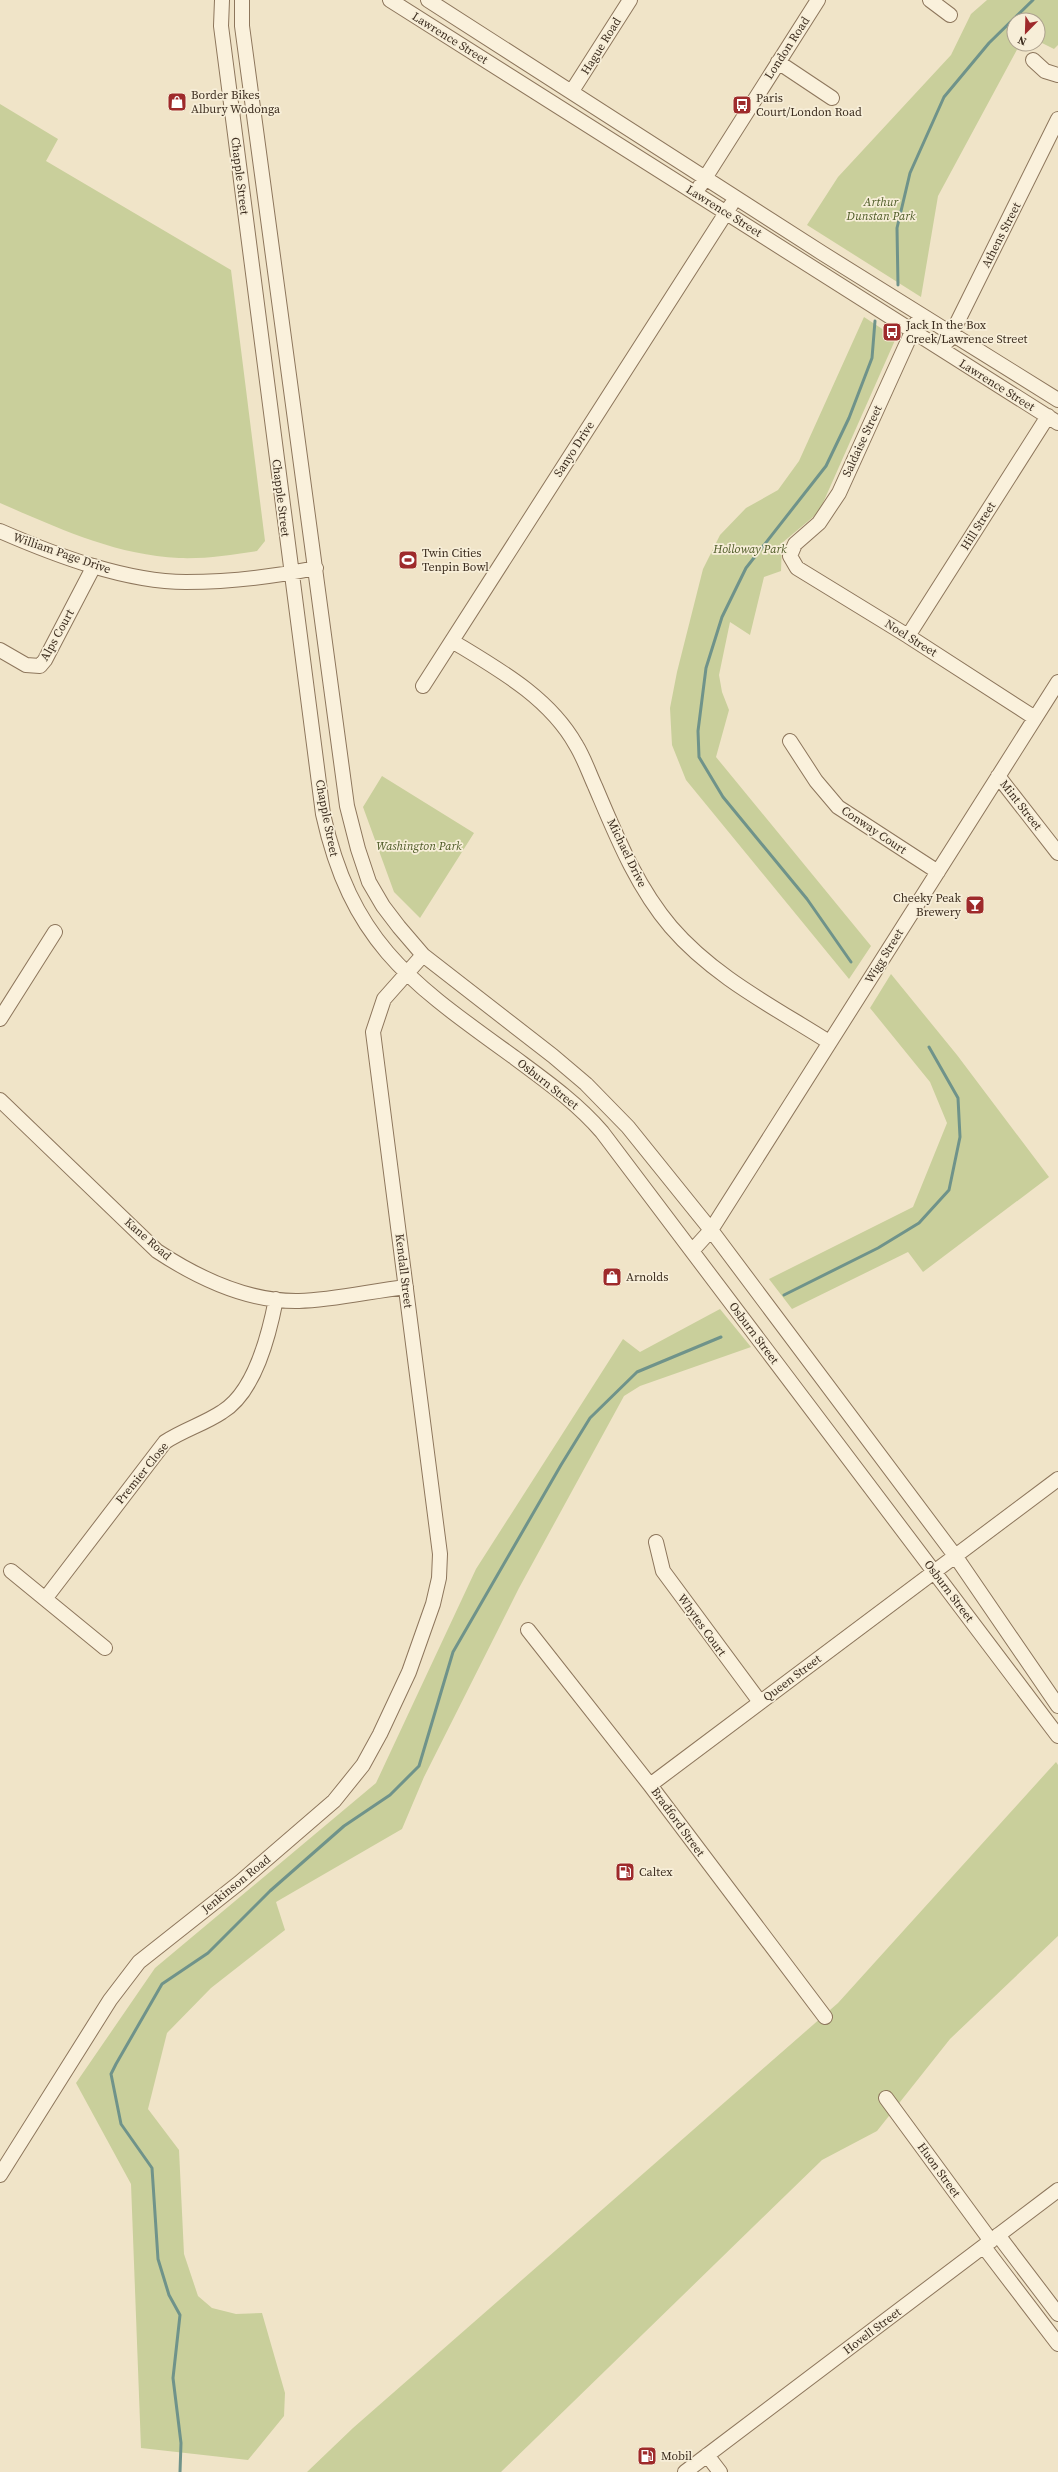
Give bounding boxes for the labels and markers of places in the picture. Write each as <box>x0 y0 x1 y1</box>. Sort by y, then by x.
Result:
place label: Border Bikes Albury Wodonga <box>191 87 281 117</box>
place label: Paris Court/London Road <box>756 90 862 120</box>
shop icon: Border Bikes Albury Wodonga <box>166 91 188 113</box>
bus stop icon: Paris Court/London Road <box>731 94 753 116</box>
place label: Jack In the Box Creek/Lawrence Street <box>905 317 1028 347</box>
bus stop icon: Jack In the Box Creek/Lawrence Street <box>881 321 903 343</box>
place label: Twin Cities Tenpin Bowl <box>422 545 489 575</box>
sports icon: Twin Cities Tenpin Bowl <box>397 549 419 571</box>
place label: Cheeky Peak Brewery <box>893 890 962 920</box>
bar icon: Cheeky Peak Brewery <box>964 894 986 916</box>
shop icon: Arnolds <box>601 1266 623 1288</box>
place label: Arnolds <box>626 1269 668 1285</box>
fuel station icon: Caltex <box>614 1861 636 1883</box>
place label: Caltex <box>639 1864 673 1880</box>
fuel station icon: Mobil <box>636 2445 658 2467</box>
place label: Mobil <box>661 2448 693 2464</box>

